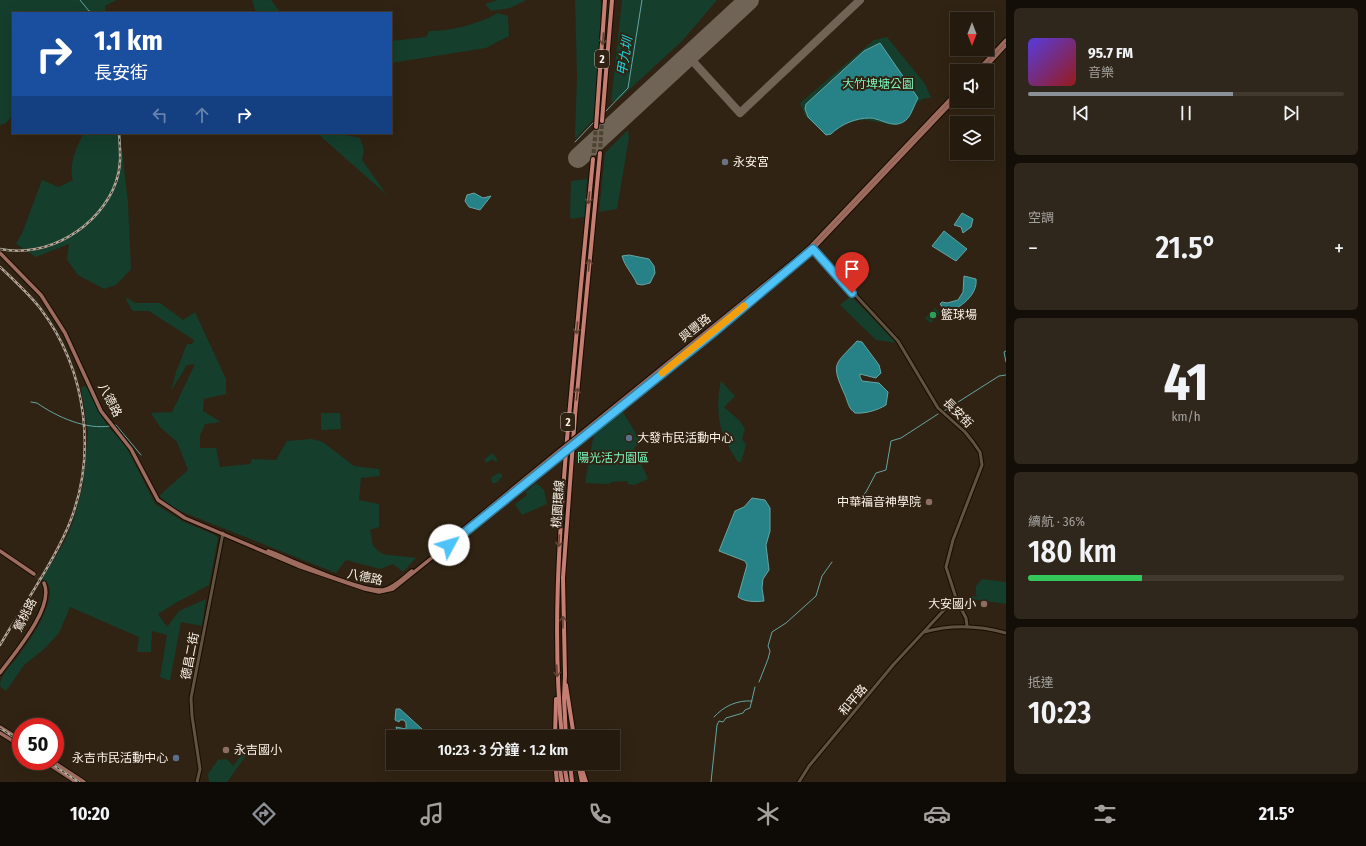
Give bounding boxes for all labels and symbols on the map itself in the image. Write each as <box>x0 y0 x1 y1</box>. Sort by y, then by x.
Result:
north arrow <box>950 12 994 56</box>
one-way arrow <box>599 32 607 45</box>
water label: 甲九圳 <box>614 34 635 77</box>
road number: 2 <box>595 50 609 68</box>
park label: 大竹埤塘公園 <box>842 77 914 91</box>
place label: 永安宮 <box>733 155 769 169</box>
marker: 永安宮 <box>720 157 730 167</box>
one-way arrow <box>586 191 593 204</box>
pin <box>835 252 869 293</box>
one-way arrow <box>586 259 593 272</box>
place label: 籃球場 <box>941 308 977 322</box>
marker: 籃球場 <box>928 310 938 320</box>
street label: 興豐路 <box>677 311 713 345</box>
one-way arrow <box>574 321 581 334</box>
street label: 八德路 <box>95 381 125 419</box>
one-way arrow <box>573 388 581 401</box>
street label: 長安街 <box>940 395 976 431</box>
road number: 2 <box>561 413 575 431</box>
place label: 大發市民活動中心 <box>637 431 733 445</box>
marker: 大發市民活動中心 <box>624 433 634 443</box>
park label: 陽光活力園區 <box>577 451 649 465</box>
street label: 桃園環線 <box>549 480 567 528</box>
place label: 中華福音神學院 <box>837 495 921 509</box>
marker: 中華福音神學院 <box>924 497 934 507</box>
position arrow <box>428 524 470 566</box>
one-way arrow <box>555 534 562 547</box>
street label: 八德路 <box>346 566 384 588</box>
street label: 鶯桃路 <box>11 596 39 634</box>
place label: 大安國小 <box>928 597 976 611</box>
marker: 大安國小 <box>979 599 989 609</box>
one-way arrow <box>559 616 567 629</box>
street label: 德昌二街 <box>179 631 201 681</box>
one-way arrow <box>553 664 561 677</box>
street label: 和平路 <box>836 682 870 718</box>
speed limit sign: 50 <box>12 718 64 770</box>
place label: 永吉國小 <box>234 743 282 757</box>
marker: 永吉國小 <box>221 745 231 755</box>
place label: 永吉市民活動中心 <box>72 751 168 765</box>
marker: 永吉市民活動中心 <box>171 753 181 763</box>

